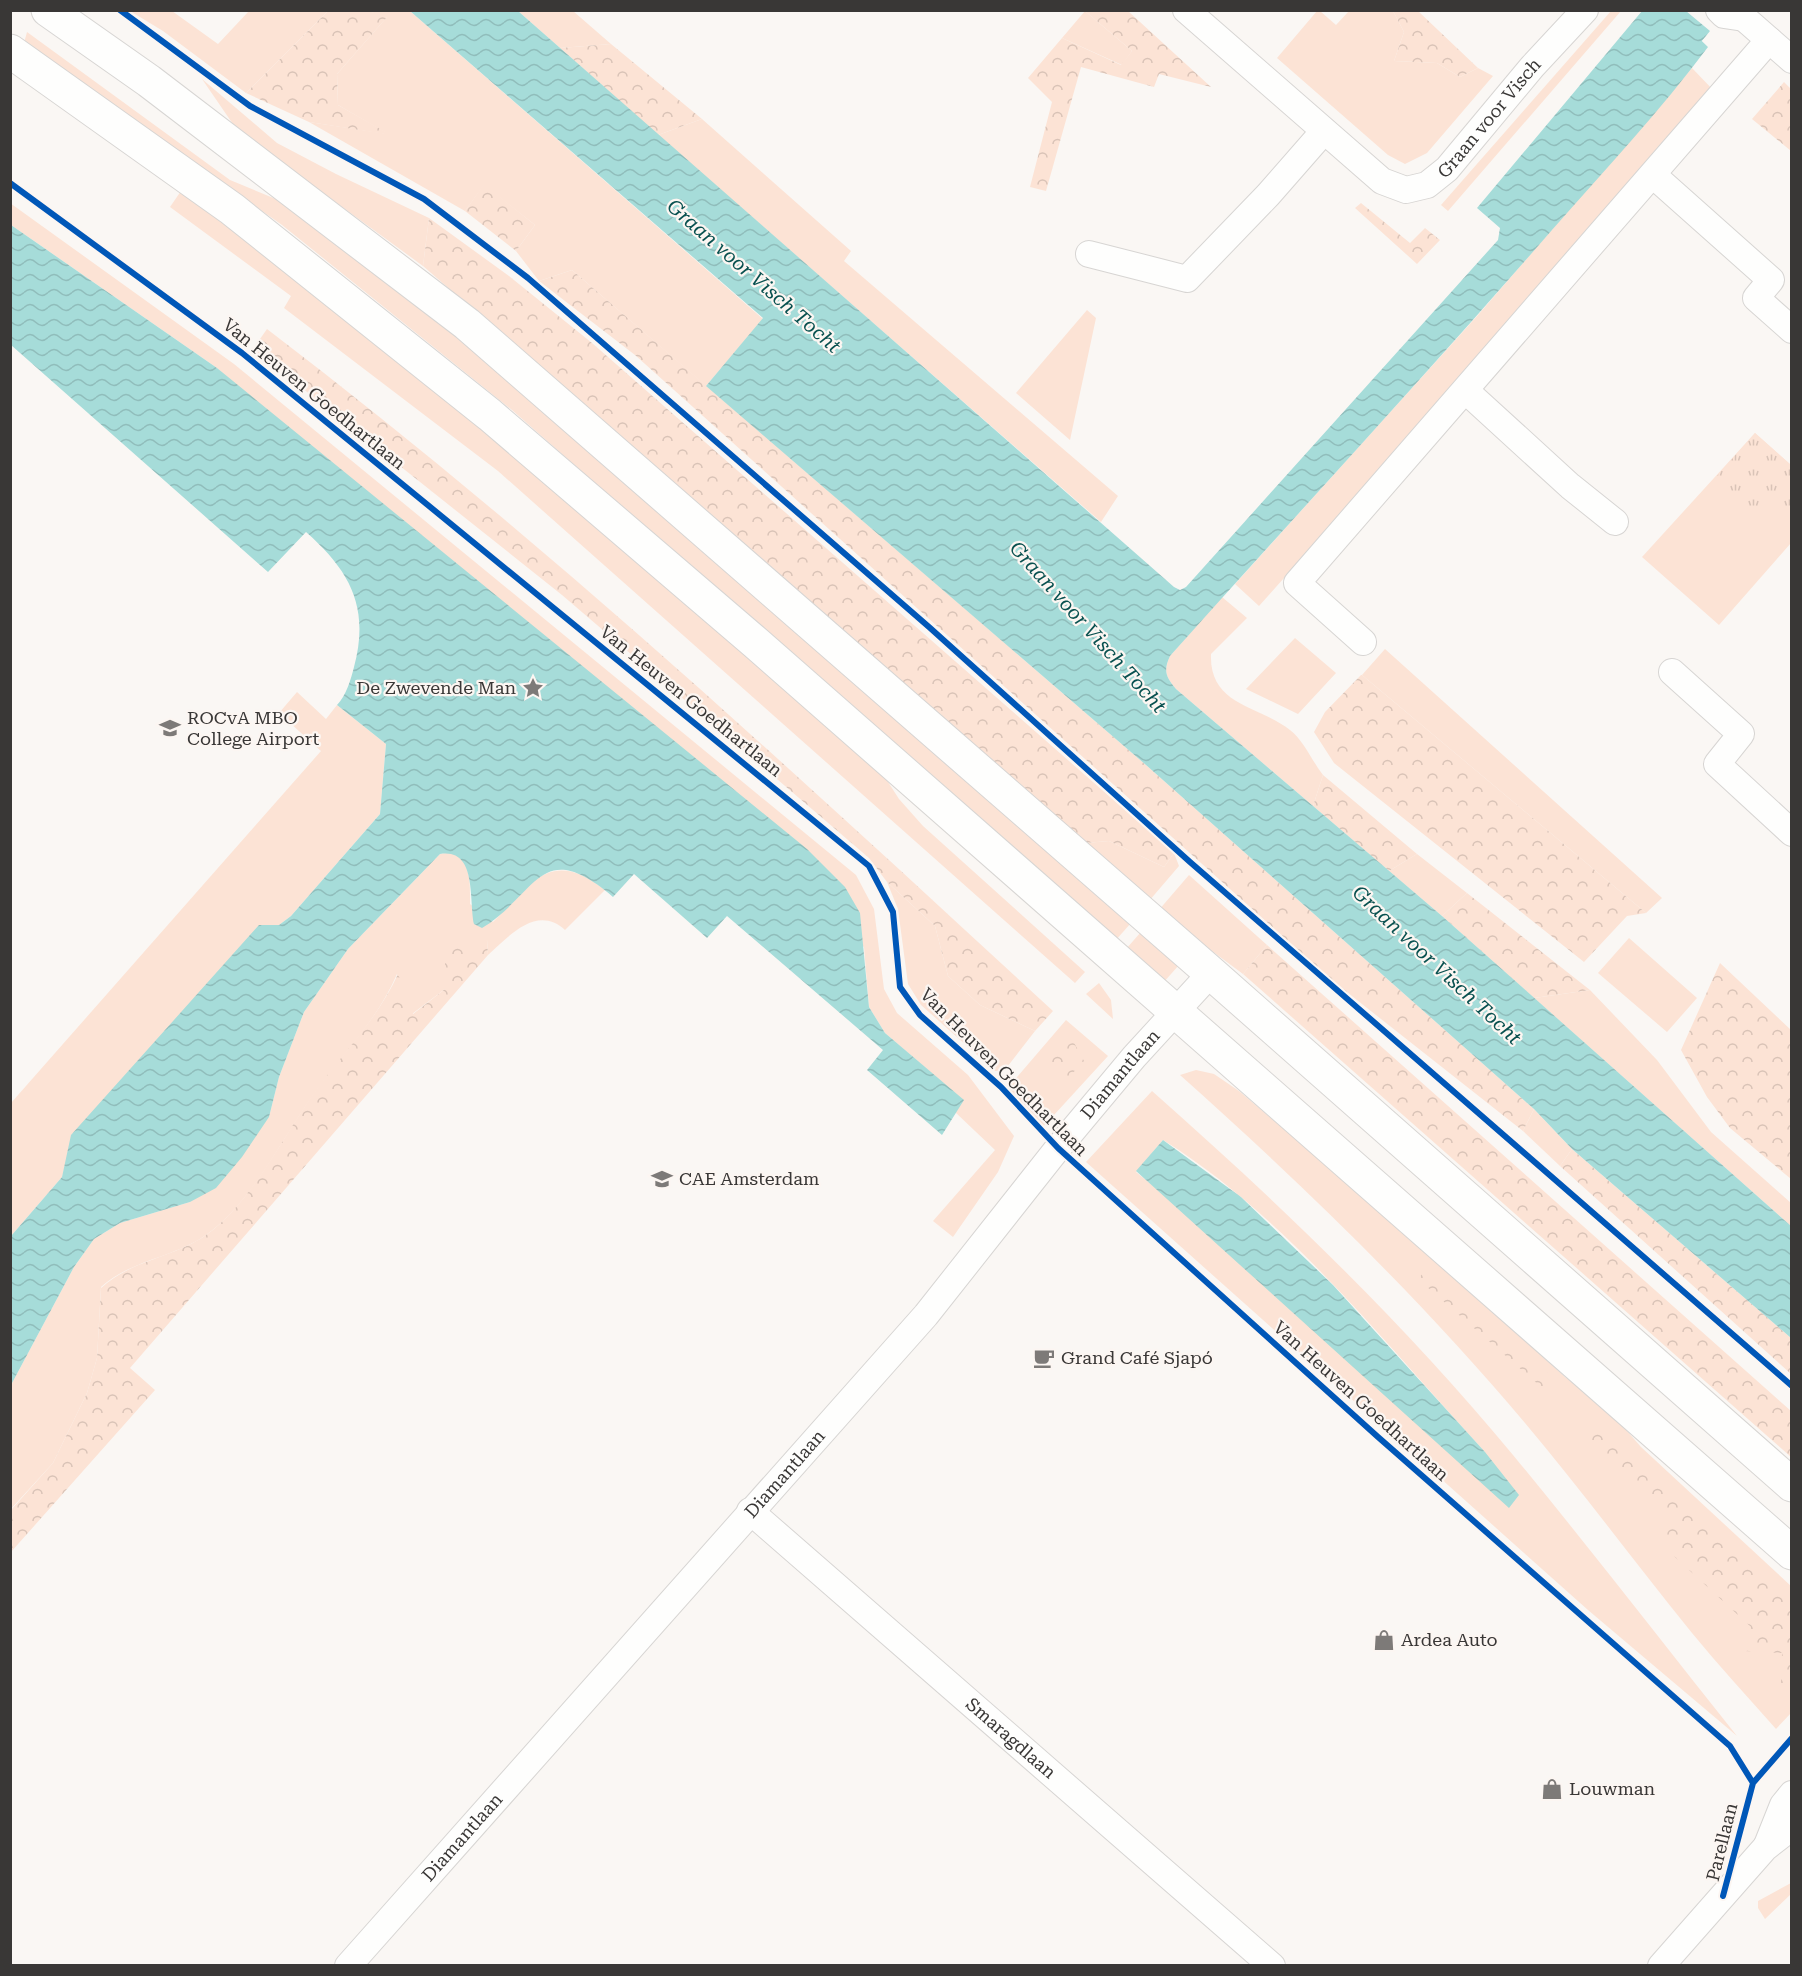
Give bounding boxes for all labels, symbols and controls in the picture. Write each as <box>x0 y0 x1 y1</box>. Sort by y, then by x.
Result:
street label: Graan voor Visch <box>1433 53 1545 182</box>
water label: Graan voor Visch Tocht <box>662 194 846 358</box>
street label: Van Heuven Goedhartlaan <box>219 314 410 474</box>
water label: Graan voor Visch Tocht <box>1005 536 1172 718</box>
street label: Van Heuven Goedhartlaan <box>596 621 787 781</box>
place icon: De Zwevende Man <box>521 676 545 700</box>
place label: De Zwevende Man <box>356 677 516 698</box>
place label: ROCvA MBO College Airport <box>187 707 319 749</box>
school or university icon: ROCvA MBO College Airport <box>158 716 182 740</box>
water label: Graan voor Visch Tocht <box>1348 880 1527 1050</box>
street label: Van Heuven Goedhartlaan <box>916 983 1093 1160</box>
street label: Diamantlaan <box>1076 1025 1164 1123</box>
school or university icon: CAE Amsterdam <box>650 1167 674 1191</box>
place label: CAE Amsterdam <box>679 1168 819 1189</box>
street label: Van Heuven Goedhartlaan <box>1269 1316 1454 1485</box>
cafe icon: Grand Café Sjapó <box>1032 1346 1056 1370</box>
place label: Grand Café Sjapó <box>1061 1347 1213 1368</box>
street label: Diamantlaan <box>740 1425 829 1522</box>
shop icon: Ardea Auto <box>1372 1628 1396 1652</box>
place label: Ardea Auto <box>1401 1629 1498 1650</box>
street label: Smaragdlaan <box>962 1693 1061 1783</box>
shop icon: Louwman <box>1540 1777 1564 1801</box>
place label: Louwman <box>1569 1778 1656 1799</box>
street label: Diamantlaan <box>417 1788 507 1885</box>
street label: Parellaan <box>1702 1800 1741 1883</box>

